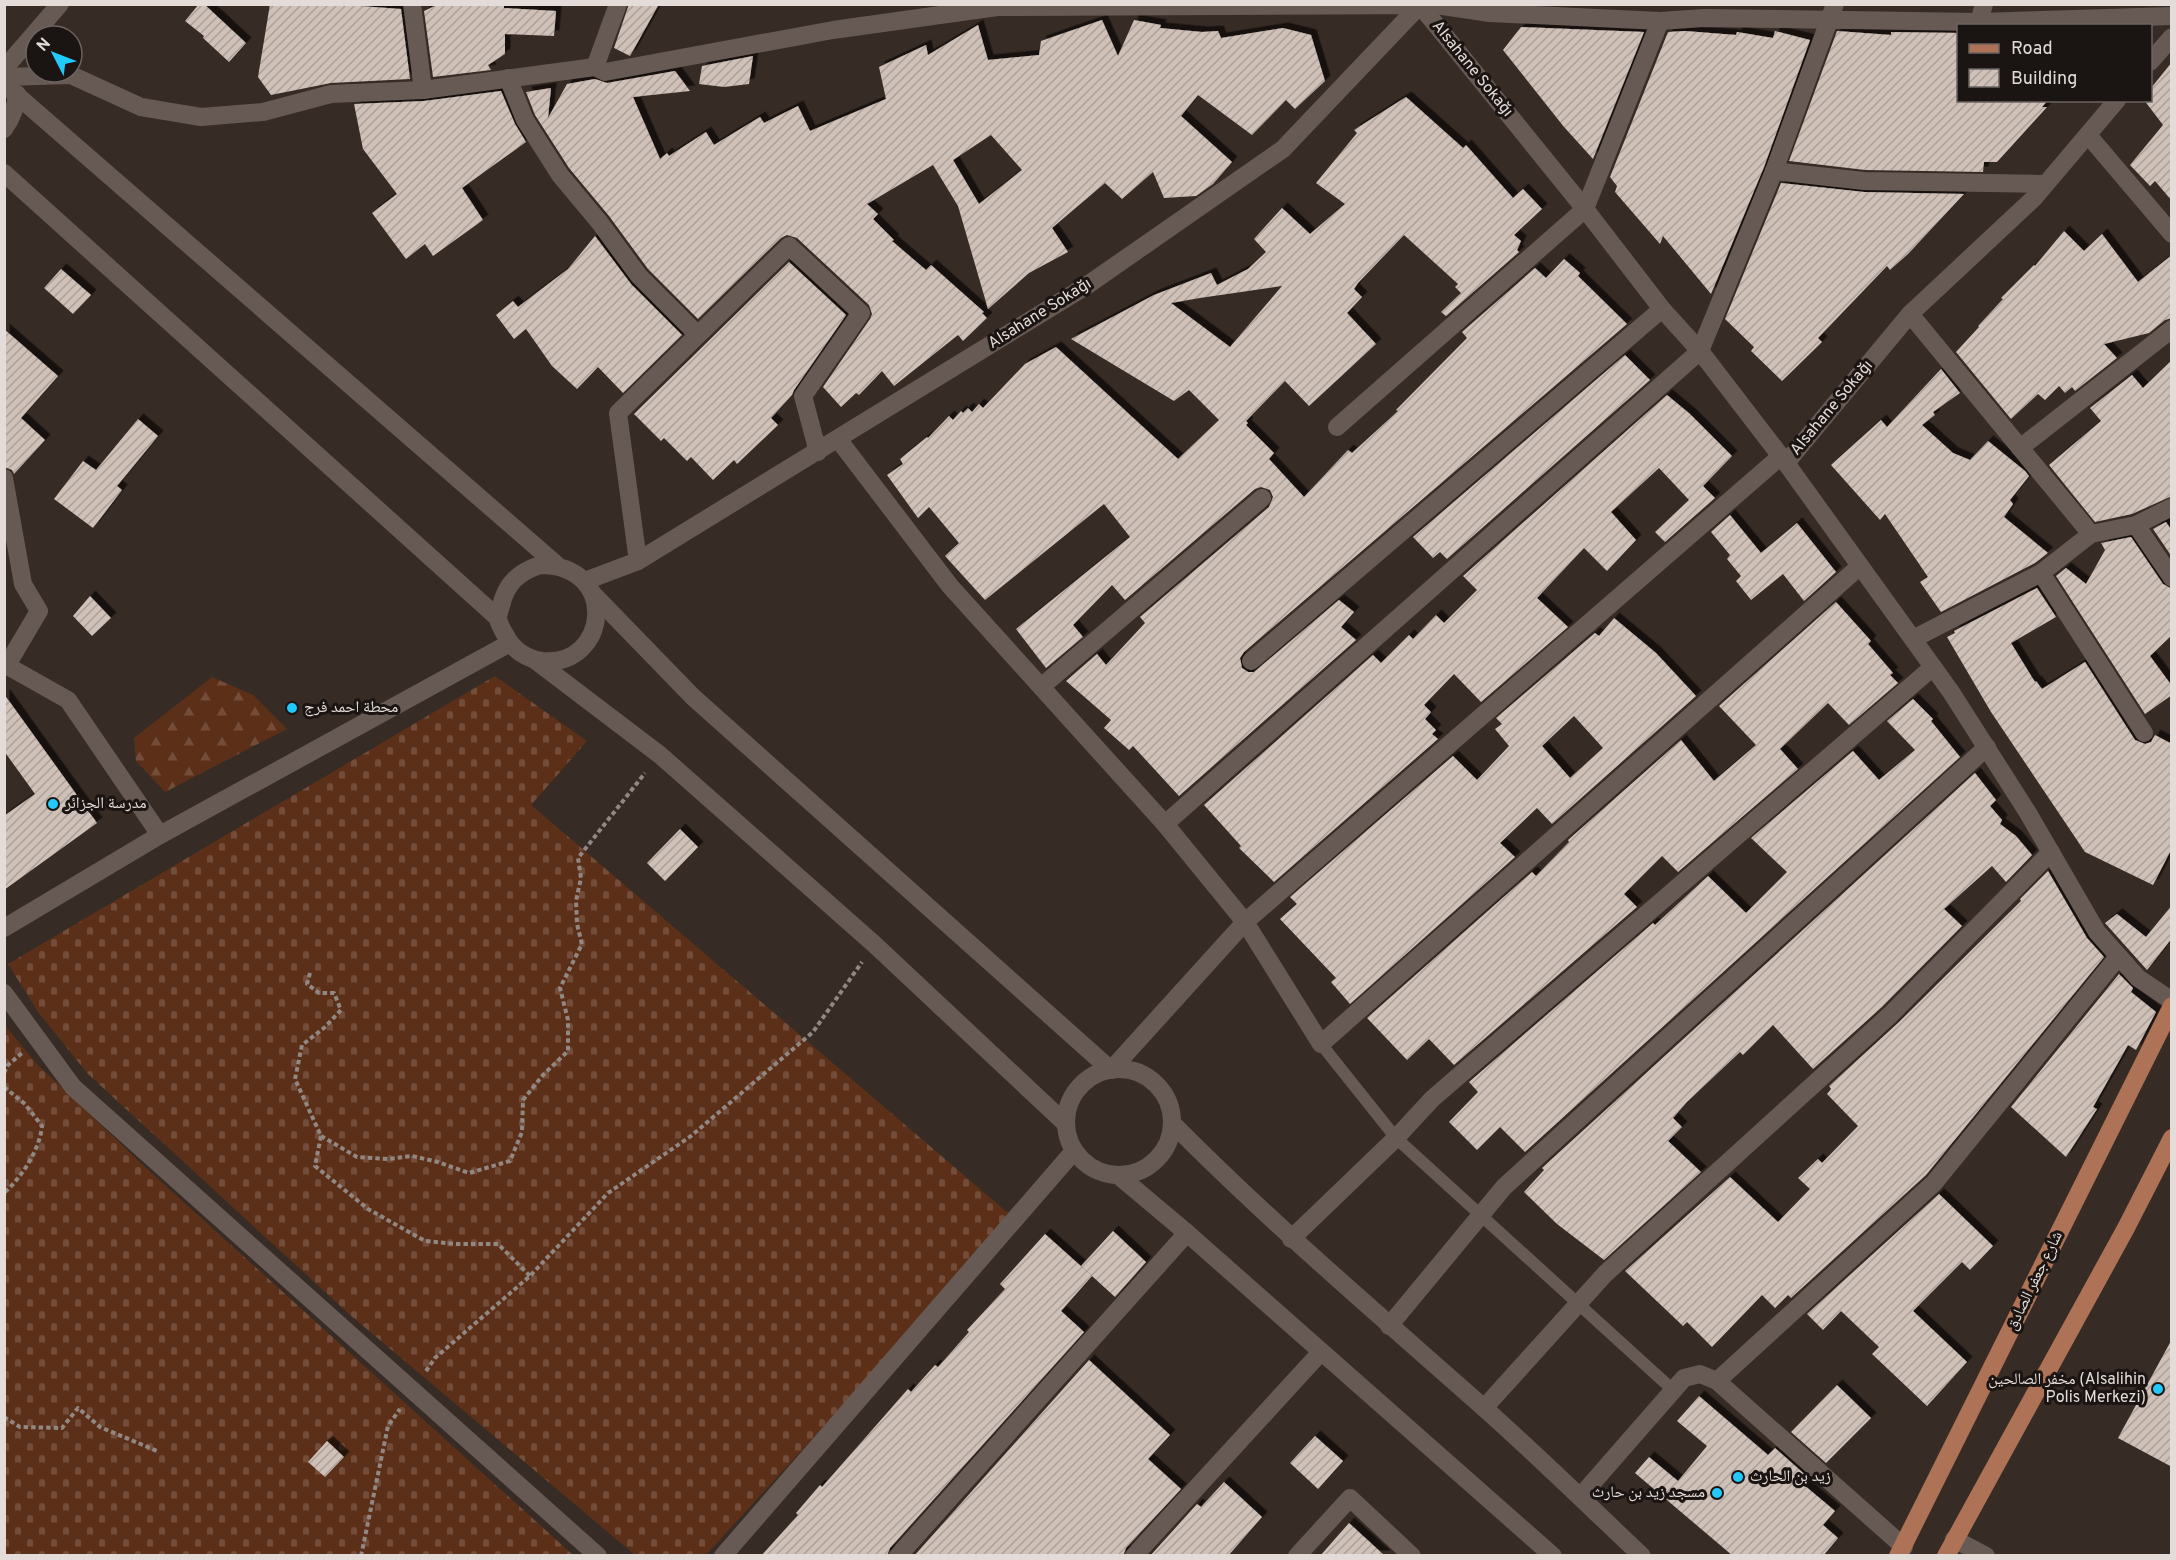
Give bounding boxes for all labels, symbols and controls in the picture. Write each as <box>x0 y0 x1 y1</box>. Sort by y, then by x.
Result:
street label: Alsahane Sokağı <box>1427 17 1517 121</box>
north arrow <box>24 24 84 84</box>
legend <box>1957 24 2152 102</box>
text: N <box>33 34 56 56</box>
text: Road <box>2011 38 2053 61</box>
text: Building <box>2011 68 2077 91</box>
street label: Alsahane Sokağı <box>985 274 1095 354</box>
street label: Alsahane Sokağı <box>1786 356 1878 460</box>
place label: محطة احمد فرج <box>304 698 398 718</box>
marker: محطة احمد فرج <box>285 701 299 715</box>
place label: مدرسة الجزائر <box>64 794 147 814</box>
marker: مدرسة الجزائر <box>46 797 60 811</box>
street label: شارع جعفر الصادق <box>2002 1228 2068 1334</box>
place label: مخفر الصالحين (Alsalihin Polis Merkezi) <box>1988 1370 2146 1408</box>
marker: مخفر الصالحين (Alsalihin Polis Merkezi) <box>2151 1382 2165 1396</box>
place label: زيد بن الحارث <box>1750 1467 1831 1487</box>
marker: زيد بن الحارث <box>1731 1470 1745 1484</box>
place label: مسجد زيد بن حارث <box>1592 1483 1705 1503</box>
marker: مسجد زيد بن حارث <box>1710 1486 1724 1500</box>

